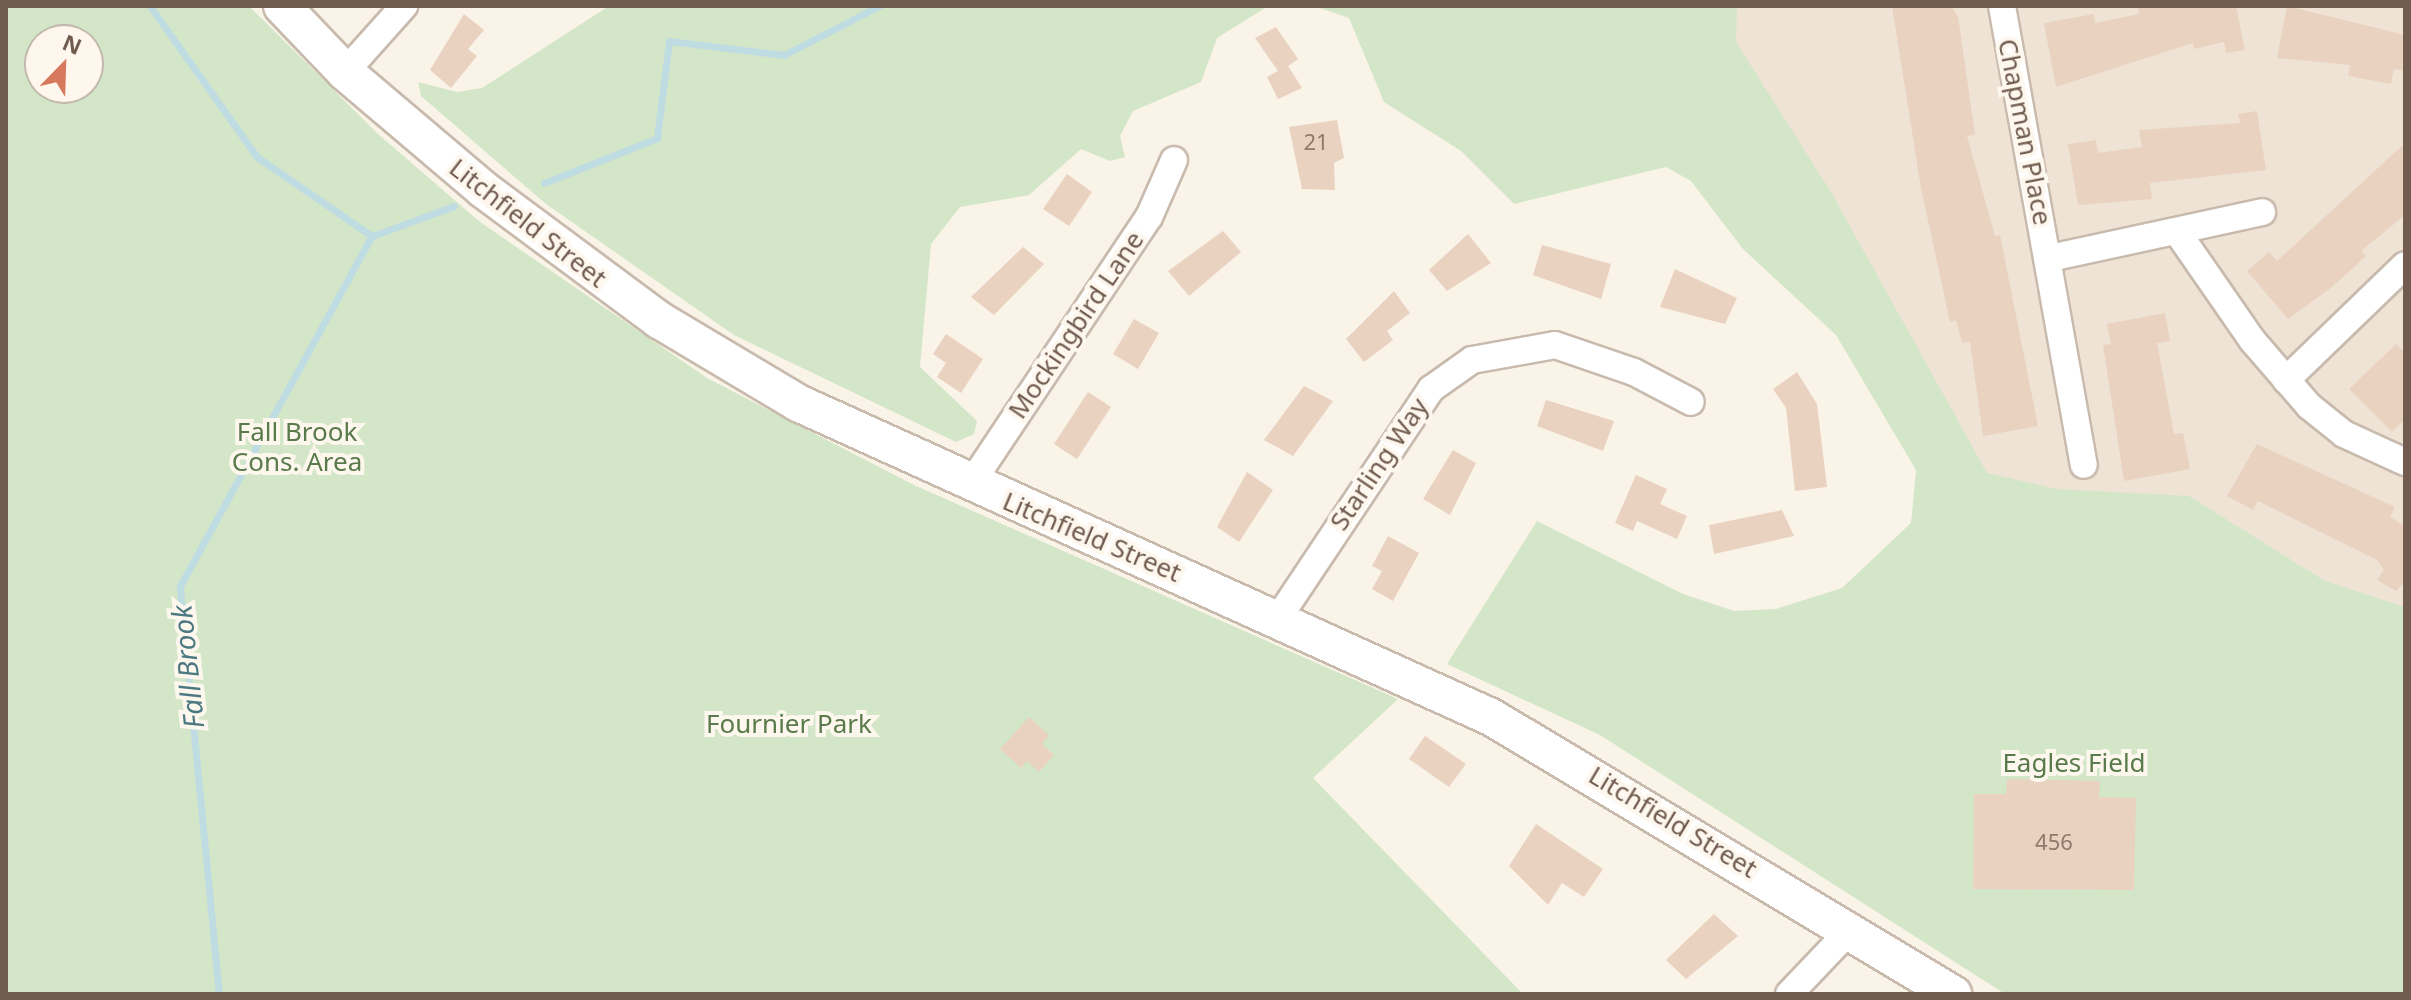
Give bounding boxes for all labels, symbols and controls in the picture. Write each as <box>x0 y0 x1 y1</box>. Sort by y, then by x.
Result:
north arrow <box>24 24 104 104</box>
text: N <box>58 26 87 61</box>
street label: Chapman Place <box>1992 36 2058 228</box>
house number: 21 <box>1303 129 1329 155</box>
street label: Litchfield Street <box>443 152 613 294</box>
street label: Mockingbird Lane <box>1002 225 1150 425</box>
street label: Starling Way <box>1323 392 1435 536</box>
park label: Fall Brook Cons. Area <box>232 416 362 478</box>
street label: Litchfield Street <box>998 485 1186 589</box>
water label: Fall Brook <box>164 604 210 730</box>
park label: Fournier Park <box>706 708 872 740</box>
park label: Eagles Field <box>2002 747 2146 779</box>
street label: Litchfield Street <box>1583 760 1763 884</box>
house number: 456 <box>2035 829 2073 855</box>

